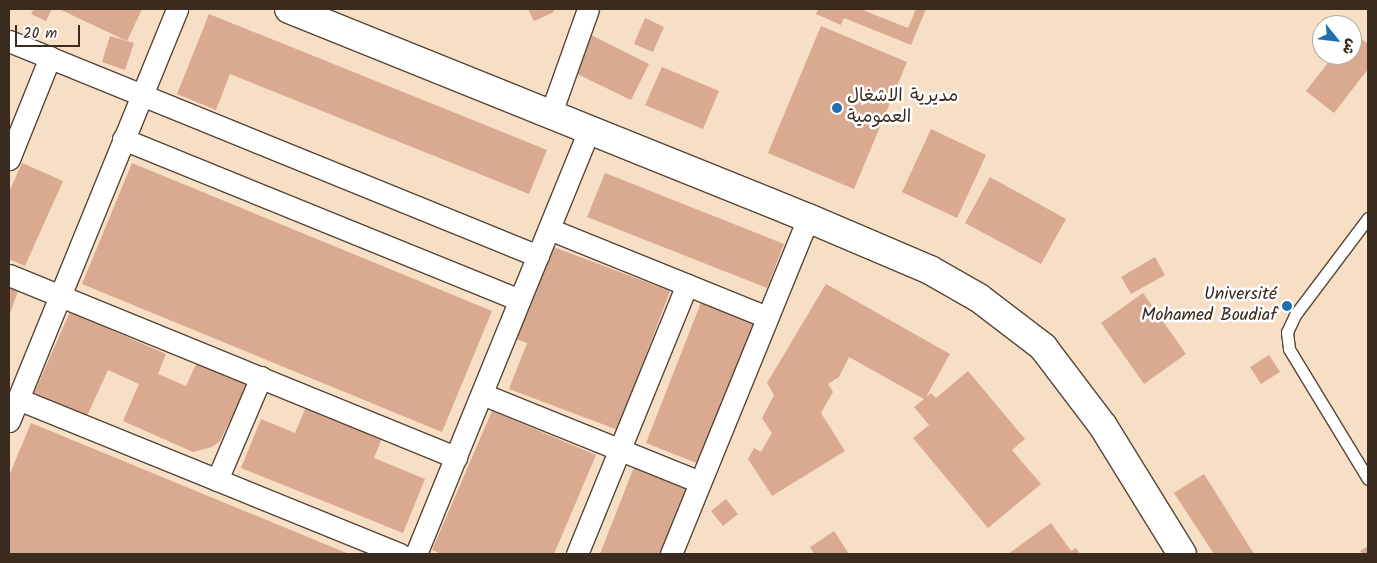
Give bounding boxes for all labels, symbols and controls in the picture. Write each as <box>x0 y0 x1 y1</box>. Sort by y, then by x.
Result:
scale bar <box>18 15 82 47</box>
north arrow <box>1312 15 1362 65</box>
text: 20 m <box>23 22 57 46</box>
text: ش <box>1336 35 1363 59</box>
place label: مديرية الاشغال العمومية <box>847 87 958 130</box>
marker: مديرية الاشغال العمومية <box>831 102 843 114</box>
place label: Université Mohamed Boudiaf <box>1141 285 1277 328</box>
marker: Université Mohamed Boudiaf <box>1281 300 1293 312</box>

